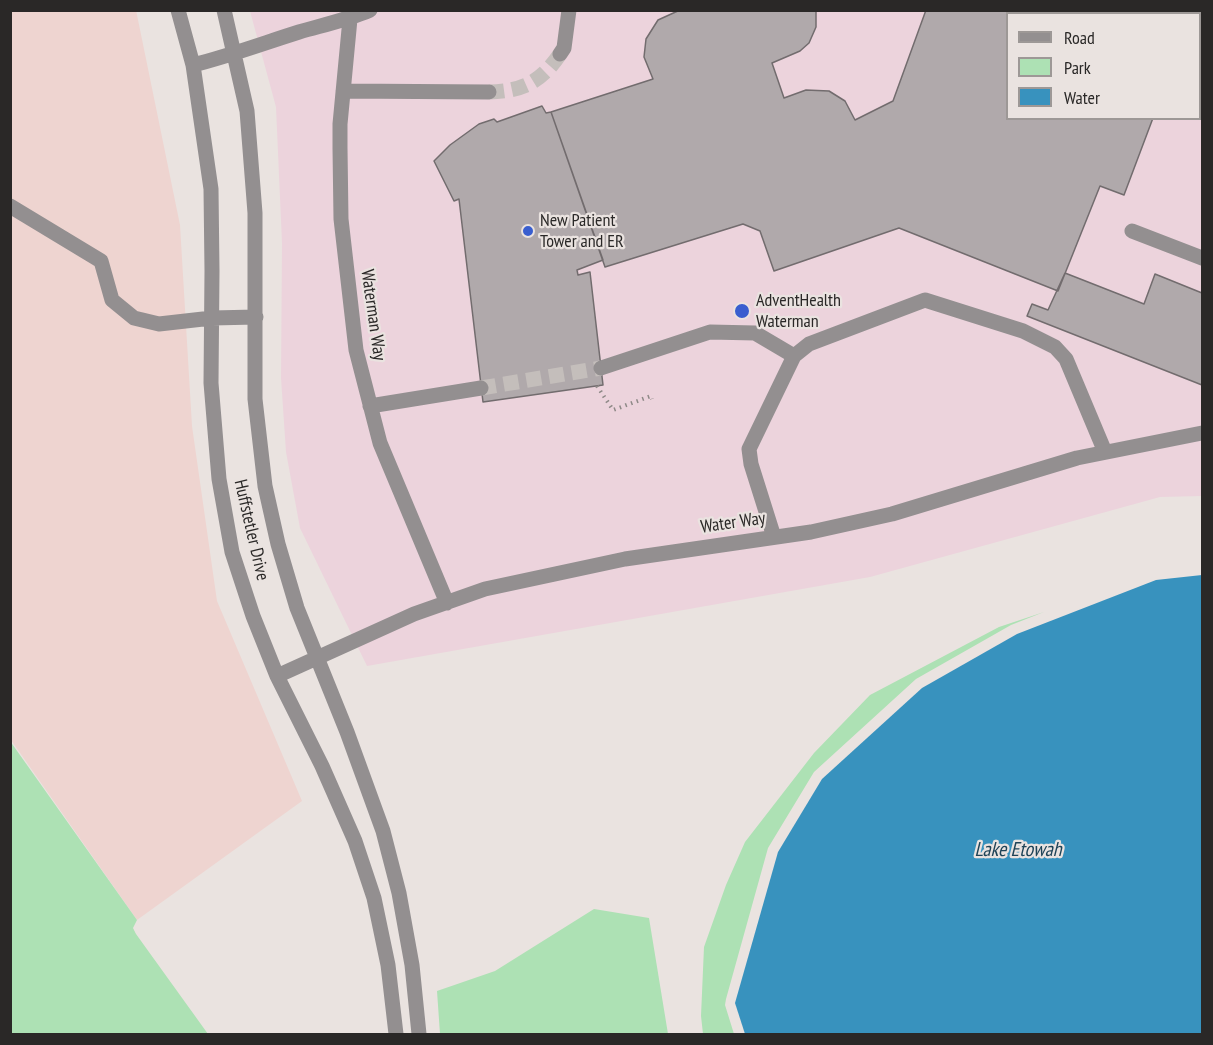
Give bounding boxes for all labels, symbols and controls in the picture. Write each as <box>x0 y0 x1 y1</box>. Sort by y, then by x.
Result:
legend <box>1006 12 1201 120</box>
text: Road <box>1064 26 1095 49</box>
text: Park <box>1064 56 1091 79</box>
text: Water <box>1064 86 1100 109</box>
place label: New Patient Tower and ER <box>540 210 624 252</box>
marker: New Patient Tower and ER <box>521 224 535 238</box>
street label: Waterman Way <box>356 268 390 362</box>
place label: AdventHealth Waterman <box>756 290 841 332</box>
marker: AdventHealth Waterman <box>733 302 751 320</box>
street label: Huffstetler Drive <box>229 477 273 583</box>
street label: Water Way <box>699 508 767 538</box>
water label: Lake Etowah <box>974 838 1062 862</box>

